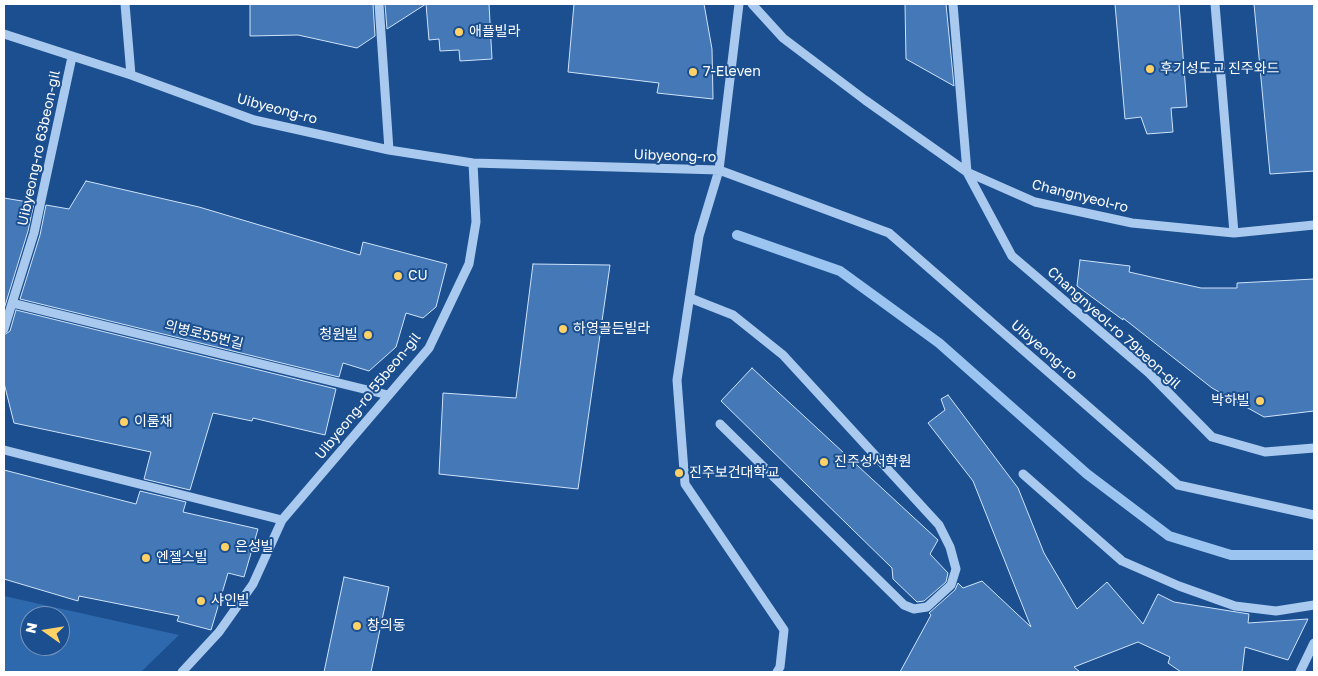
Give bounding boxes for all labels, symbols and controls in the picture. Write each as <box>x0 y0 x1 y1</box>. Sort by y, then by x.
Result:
place label: 애플빌라 <box>469 24 521 40</box>
marker: 애플빌라 <box>453 26 465 38</box>
place label: 후기성도교 진주와드 <box>1160 61 1279 77</box>
marker: 후기성도교 진주와드 <box>1144 63 1156 75</box>
place label: 7-Eleven <box>703 64 761 80</box>
marker: 7-Eleven <box>687 66 699 78</box>
street label: Uibyeong-ro 63beon-gil <box>14 69 64 227</box>
street label: Uibyeong-ro <box>235 90 319 128</box>
street label: Uibyeong-ro <box>633 146 717 166</box>
street label: Changnyeol-ro <box>1030 176 1130 216</box>
street label: Changnyeol-ro 79beon-gil <box>1044 264 1184 392</box>
place label: CU <box>408 268 428 284</box>
marker: CU <box>392 270 404 282</box>
street label: 의병로55번길 <box>163 317 245 353</box>
street label: Uibyeong-ro <box>1007 317 1081 383</box>
place label: 하영골든빌라 <box>573 321 650 337</box>
marker: 하영골든빌라 <box>557 323 569 335</box>
place label: 청원빌 <box>319 327 358 343</box>
street label: Uibyeong-ro 55beon-gil <box>312 329 424 463</box>
marker: 청원빌 <box>362 329 374 341</box>
place label: 박하빌 <box>1211 393 1250 409</box>
marker: 박하빌 <box>1254 395 1266 407</box>
place label: 이룸채 <box>134 414 173 430</box>
marker: 이룸채 <box>118 416 130 428</box>
place label: 진주성서학원 <box>834 454 911 470</box>
marker: 진주성서학원 <box>818 456 830 468</box>
place label: 진주보건대학교 <box>689 465 779 481</box>
marker: 진주보건대학교 <box>673 467 685 479</box>
place label: 은성빌 <box>235 539 274 555</box>
marker: 은성빌 <box>219 541 231 553</box>
place label: 엔젤스빌 <box>156 550 208 566</box>
marker: 엔젤스빌 <box>140 552 152 564</box>
place label: 샤인빌 <box>211 593 250 609</box>
marker: 샤인빌 <box>195 595 207 607</box>
north arrow <box>20 606 70 656</box>
place label: 창의동 <box>367 618 406 634</box>
marker: 창의동 <box>351 620 363 632</box>
text: N <box>21 621 40 635</box>

